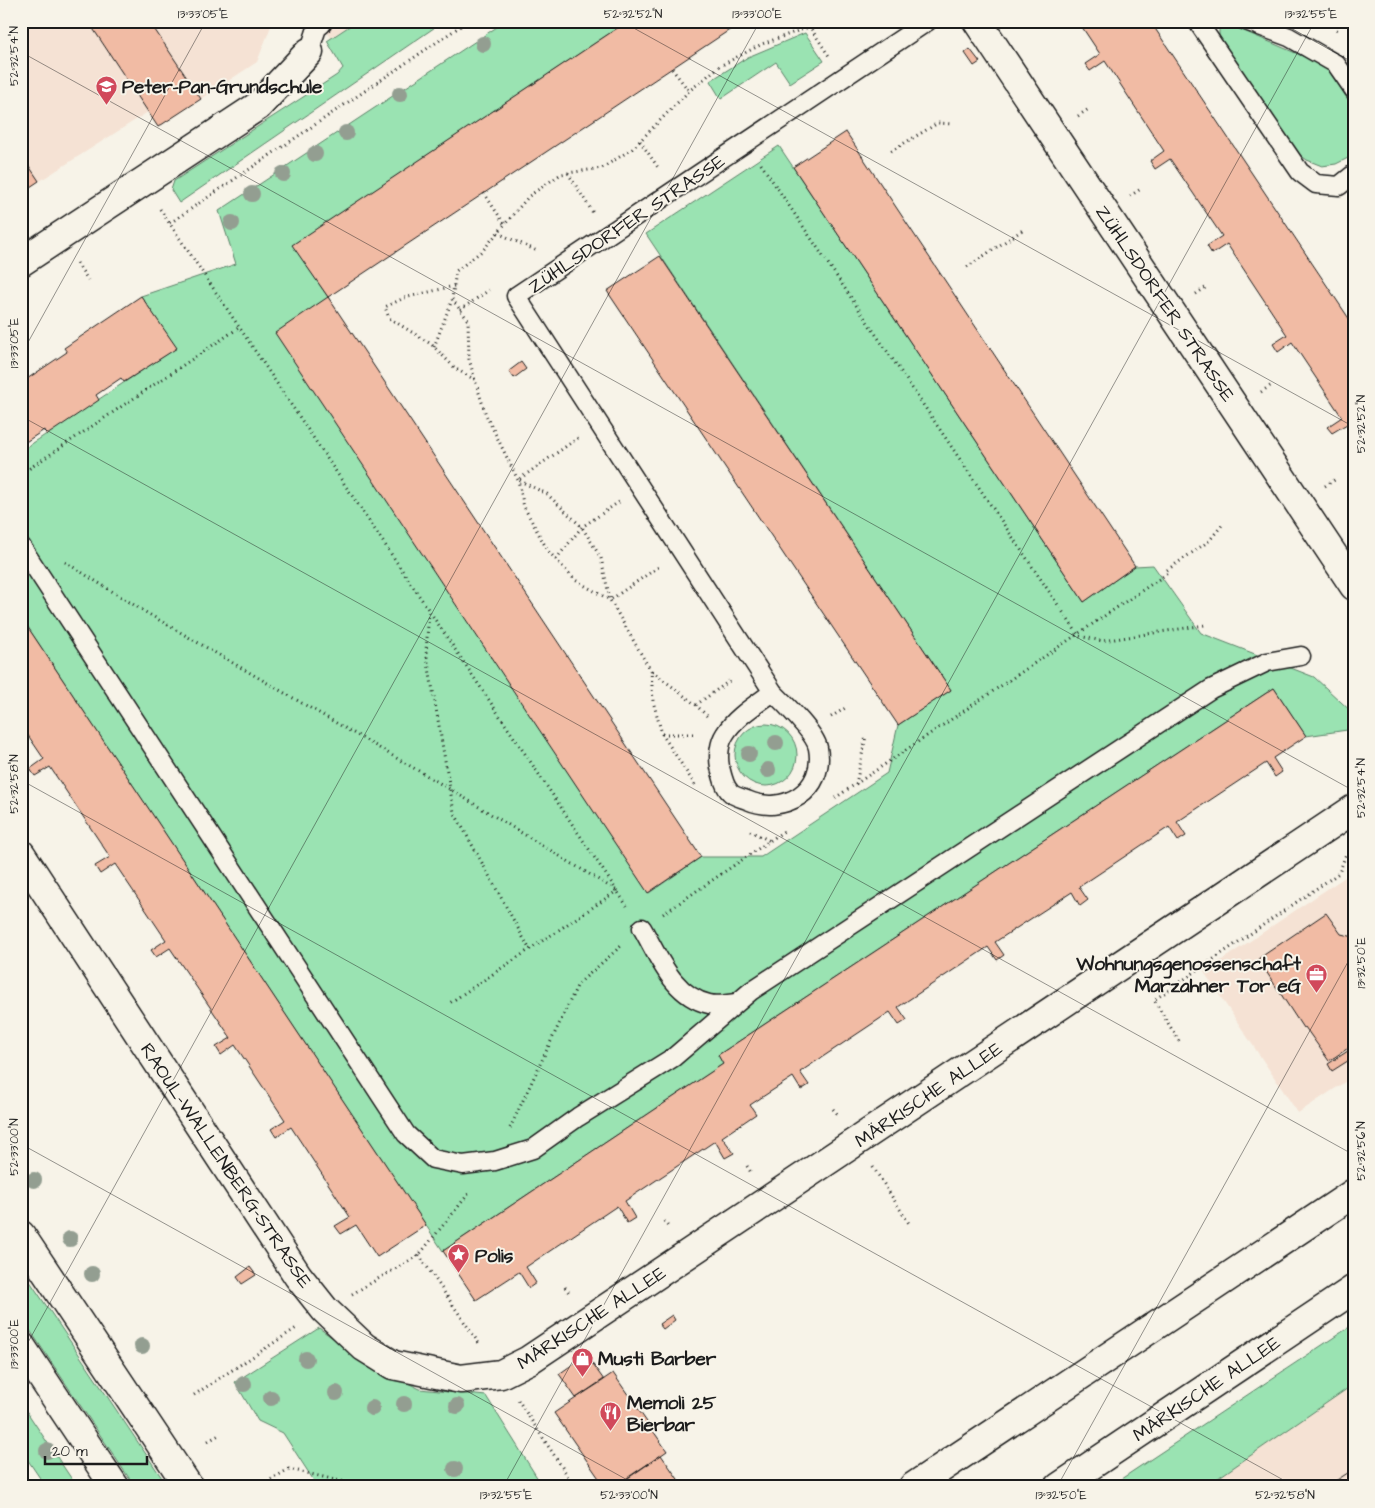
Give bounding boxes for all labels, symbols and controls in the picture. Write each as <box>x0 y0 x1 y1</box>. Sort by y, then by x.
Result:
text: 13°33'05"E <box>178 6 228 23</box>
text: 52°32'52"N <box>604 6 663 23</box>
text: 13°33'00"E <box>732 6 782 23</box>
text: 13°32'55"E <box>1285 6 1337 23</box>
text: 52°32'54"N <box>6 26 23 86</box>
school or university icon: Peter-Pan-Grundschule <box>94 74 118 105</box>
place label: Peter-Pan-Grundschule <box>122 74 323 101</box>
street label: ZÜHLSDORFER STRASSE <box>523 148 731 300</box>
street label: ZÜHLSDORFER STRASSE <box>1089 200 1241 408</box>
text: 13°33'05"E <box>6 318 23 368</box>
text: 52°32'52"N <box>1353 394 1370 453</box>
text: 52°32'58"N <box>6 754 23 814</box>
text: 52°32'54"N <box>1353 758 1370 818</box>
text: 13°32'50"E <box>1353 937 1370 989</box>
place label: Wohnungsgenossenschaft Marzahner Tor eG <box>1075 951 1302 1000</box>
office icon: Wohnungsgenossenschaft Marzahner Tor eG <box>1305 962 1329 993</box>
street label: MÄRKISCHE ALLEE <box>850 1036 1008 1155</box>
street label: RAOUL-WALLENBERG-STRASSE <box>133 1038 318 1294</box>
text: 52°33'00"N <box>6 1118 23 1176</box>
text: 52°32'56"N <box>1353 1121 1370 1181</box>
place icon: Polis <box>447 1243 471 1274</box>
place label: Polis <box>475 1243 514 1270</box>
street label: MÄRKISCHE ALLEE <box>512 1260 672 1377</box>
text: 13°33'00"E <box>6 1319 23 1369</box>
street label: MÄRKISCHE ALLEE <box>1128 1330 1286 1449</box>
shop icon: Musti Barber <box>570 1346 594 1377</box>
place label: Musti Barber <box>598 1346 717 1373</box>
place label: Memoli 25 Bierbar <box>627 1390 717 1439</box>
restaurant icon: Memoli 25 Bierbar <box>599 1401 623 1432</box>
scale bar <box>45 1433 148 1465</box>
text: 20 m <box>52 1441 88 1462</box>
text: 13°32'55"E <box>480 1487 532 1504</box>
text: 52°33'00"N <box>600 1487 658 1504</box>
text: 13°32'50"E <box>1035 1487 1087 1504</box>
text: 52°32'58"N <box>1255 1487 1315 1504</box>

